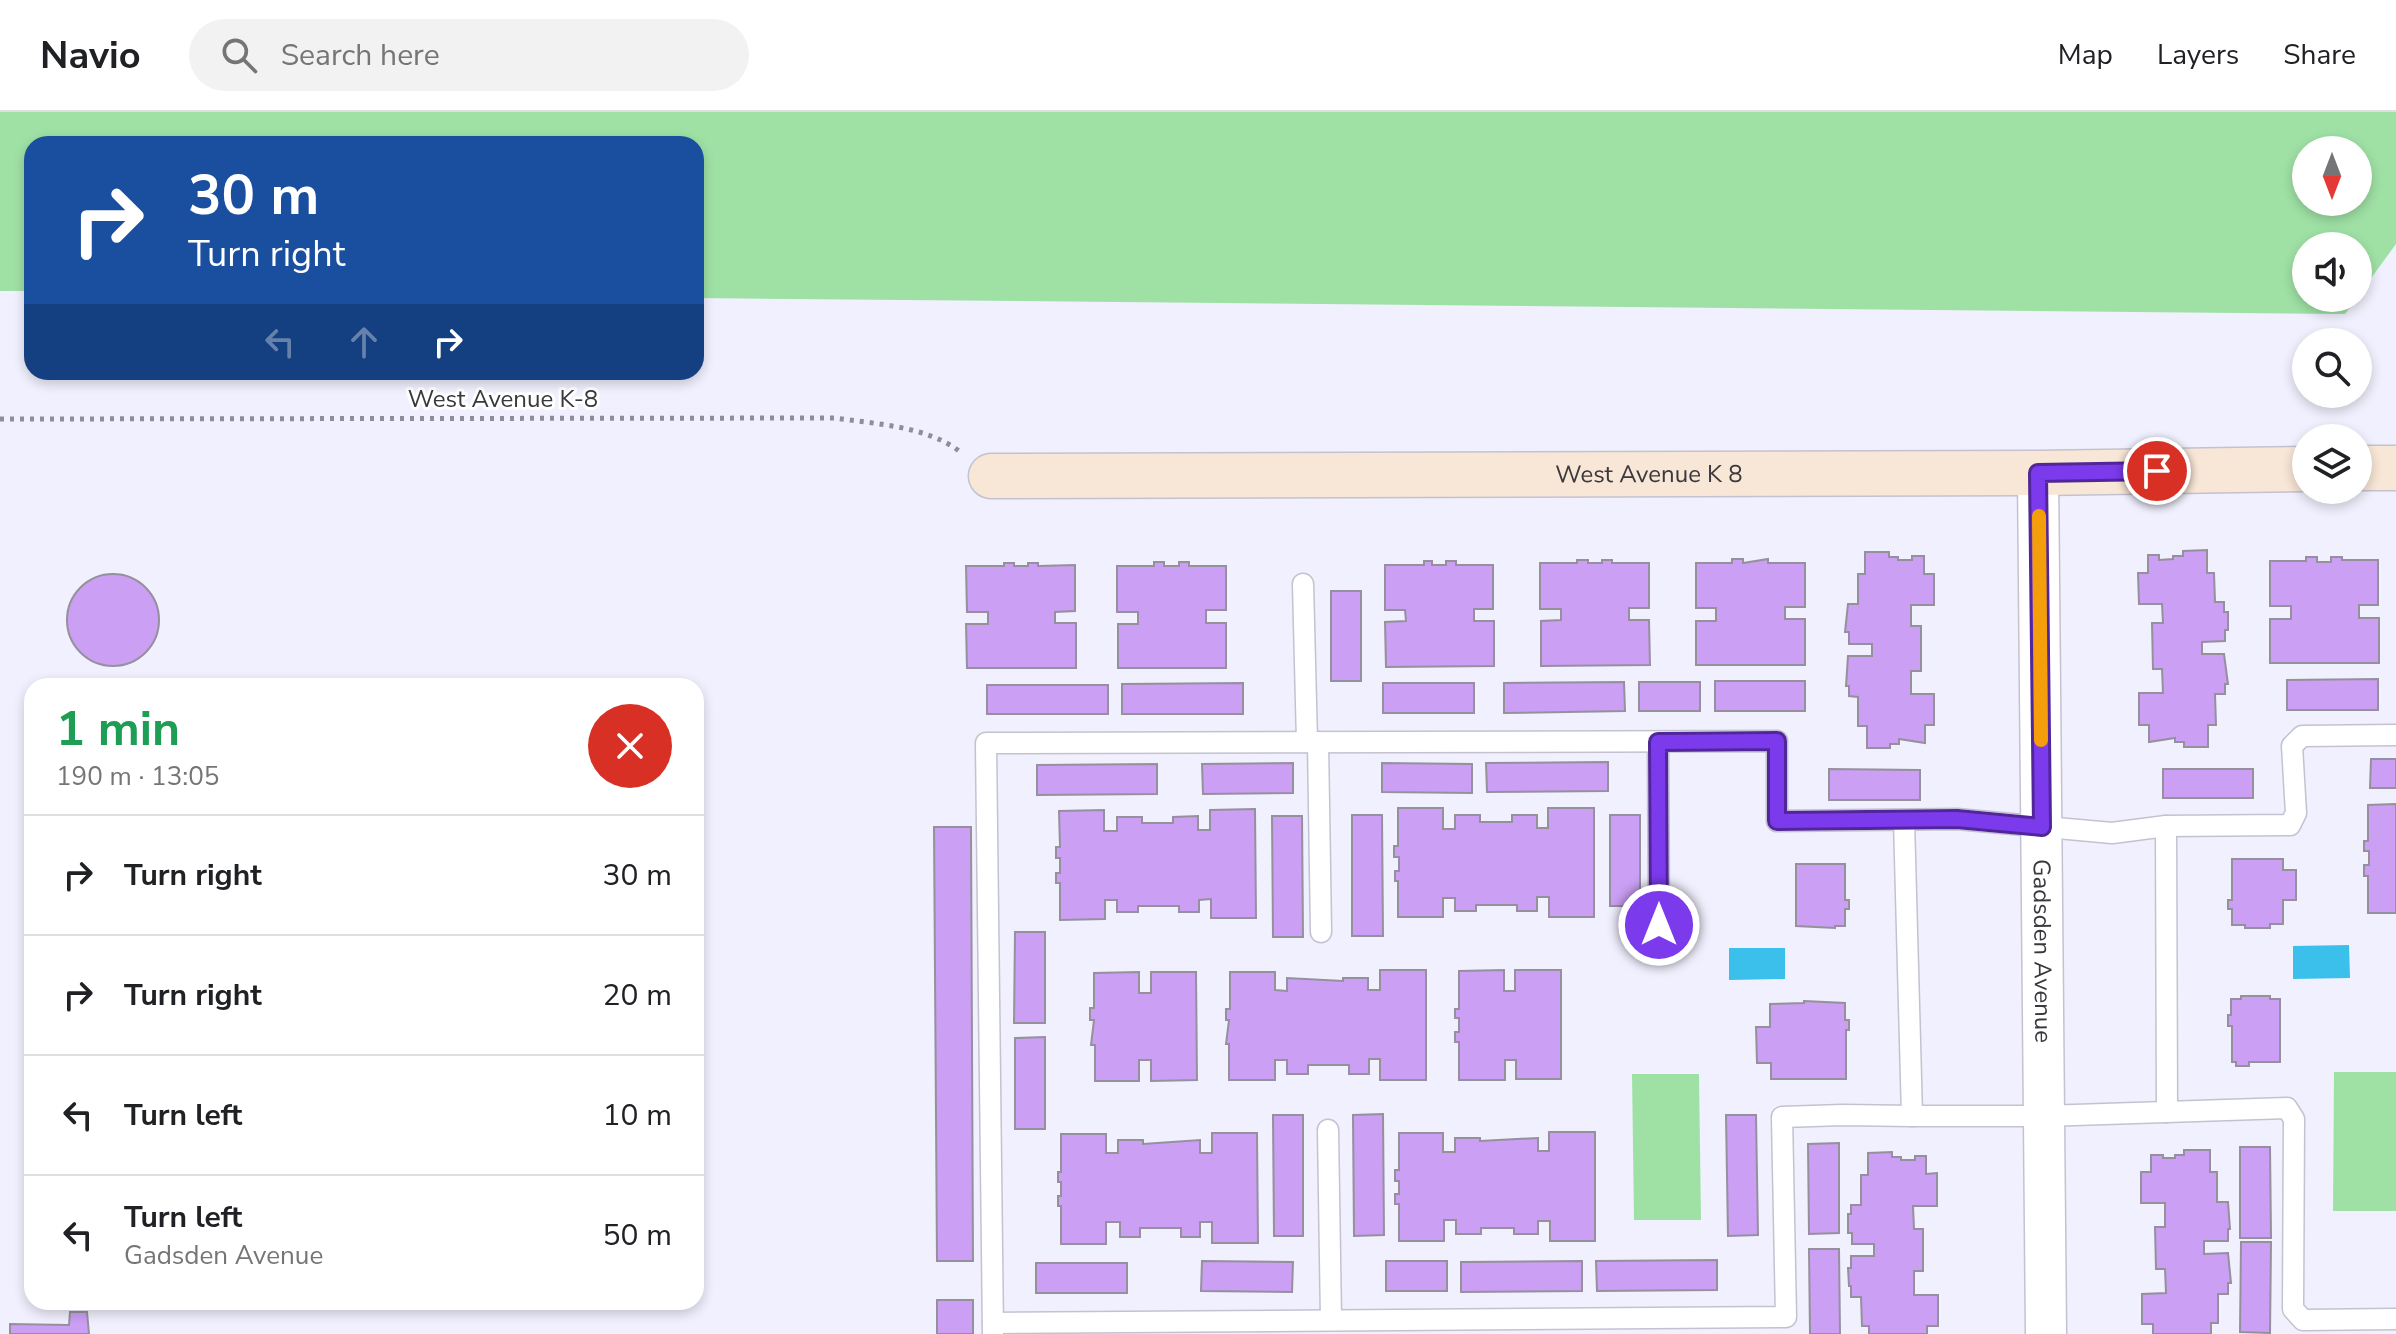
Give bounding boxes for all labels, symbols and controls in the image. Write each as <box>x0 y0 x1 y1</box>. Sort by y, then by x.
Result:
search box <box>189 19 749 91</box>
text: Navio <box>40 30 141 81</box>
icon: search <box>217 33 261 77</box>
text: Search here <box>281 35 440 76</box>
text: Map <box>2058 36 2113 74</box>
text: Layers <box>2157 36 2239 74</box>
text: Share <box>2283 36 2356 74</box>
north arrow <box>2292 136 2372 216</box>
map controls <box>2292 136 2372 504</box>
text: 30 m <box>188 157 319 234</box>
icon: right <box>56 168 160 272</box>
text: Turn right <box>188 230 345 279</box>
button: sound <box>2292 232 2372 312</box>
icon: left <box>258 320 302 364</box>
icon: ahead <box>342 320 386 364</box>
icon: right <box>426 320 470 364</box>
button: search <box>2292 328 2372 408</box>
street label: West Avenue K-8 <box>408 383 598 415</box>
button: layers <box>2292 424 2372 504</box>
pin <box>2123 437 2191 505</box>
icon: arrive <box>2135 449 2179 493</box>
street label: West Avenue K 8 <box>1555 458 1743 490</box>
text: 1 min <box>56 696 180 762</box>
button: close <box>588 704 672 788</box>
text: 190 m · 13:05 <box>56 759 219 794</box>
icon: right <box>56 853 100 897</box>
text: Turn right <box>124 855 262 896</box>
text: 30 m <box>603 855 672 896</box>
street label: Gadsden Avenue <box>2026 859 2059 1043</box>
position arrow <box>1617 883 1701 967</box>
icon: right <box>56 973 100 1017</box>
text: Turn right <box>124 975 262 1016</box>
text: 20 m <box>603 975 672 1016</box>
icon: left <box>56 1093 100 1137</box>
text: Turn left <box>124 1095 242 1136</box>
text: 10 m <box>603 1095 672 1136</box>
text: Turn left <box>124 1197 242 1238</box>
icon: left <box>56 1213 100 1257</box>
text: 50 m <box>603 1215 672 1256</box>
text: Gadsden Avenue <box>124 1238 323 1273</box>

